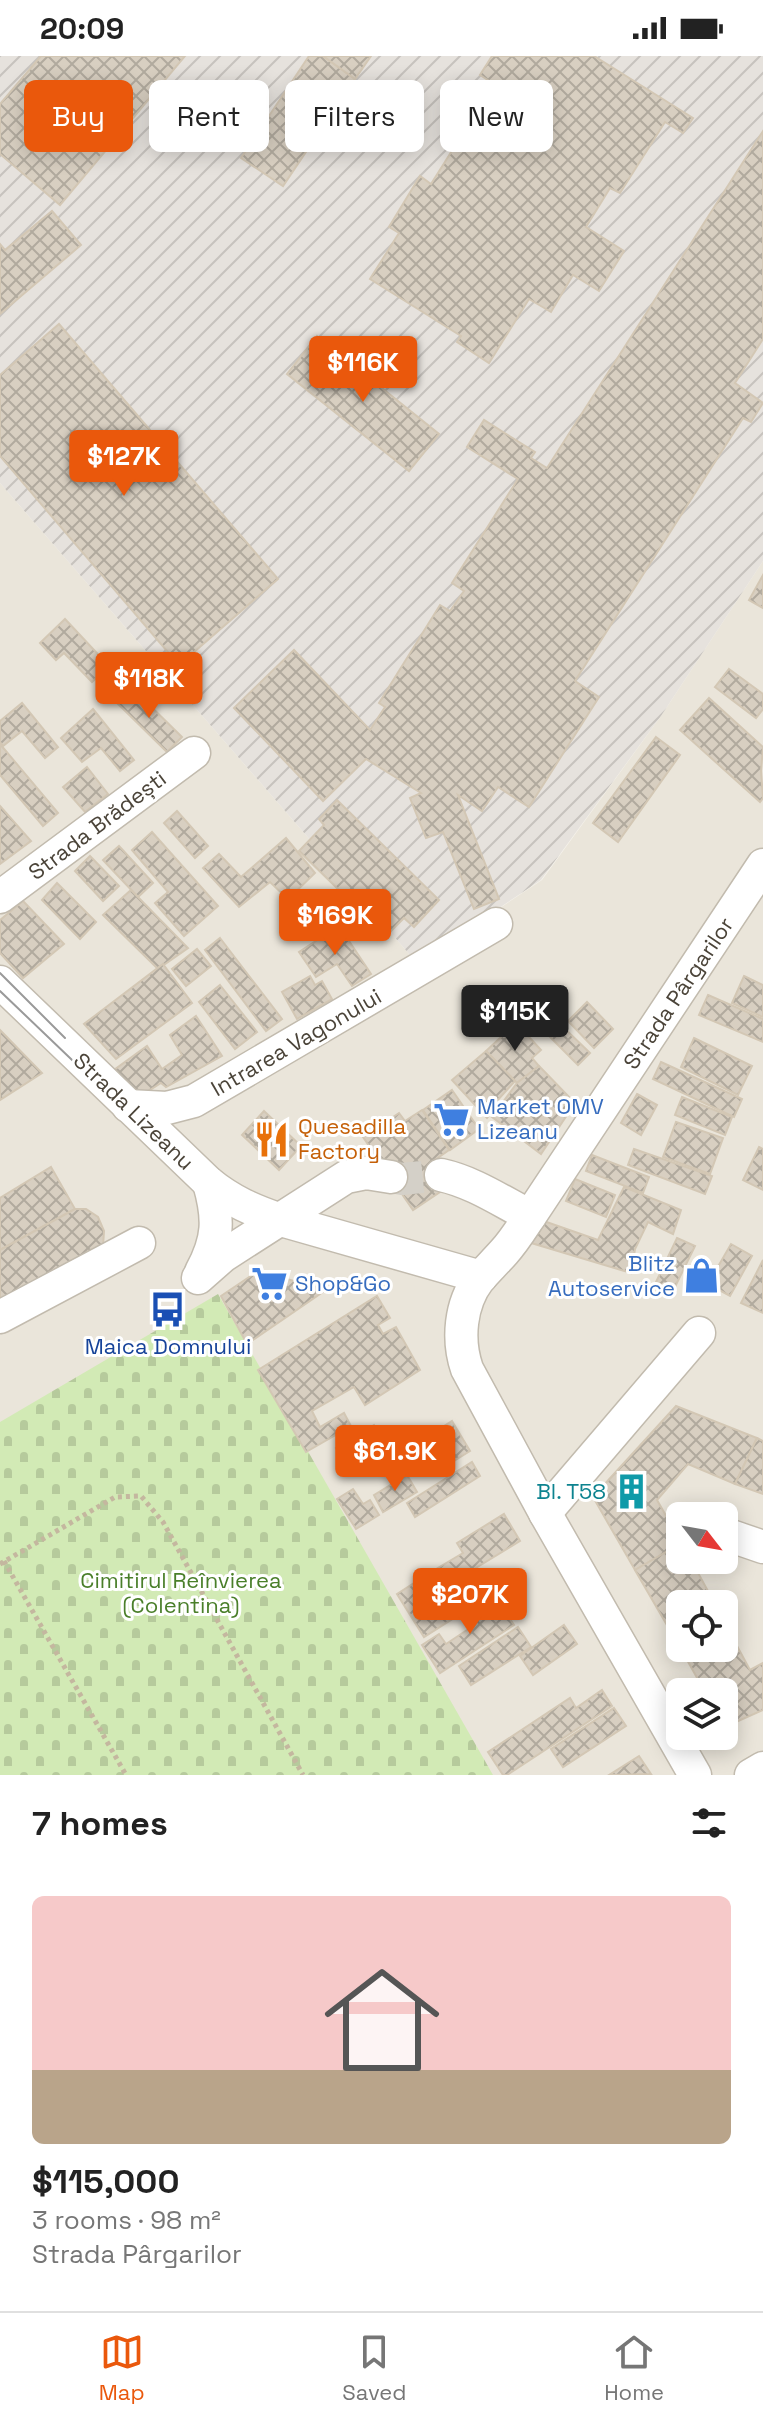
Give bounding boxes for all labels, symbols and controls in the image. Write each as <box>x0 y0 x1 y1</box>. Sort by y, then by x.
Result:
text: 20:09 <box>40 9 124 48</box>
chip: Buy <box>24 80 133 152</box>
chip: Rent <box>149 80 269 152</box>
chip: Filters <box>285 80 424 152</box>
chip: New <box>440 80 553 152</box>
pin: $116K <box>307 336 419 404</box>
text: $116K <box>327 345 399 379</box>
pin: $127K <box>68 430 180 498</box>
text: $127K <box>87 439 161 473</box>
pin: $118K <box>93 652 205 720</box>
text: $118K <box>113 661 185 695</box>
street label: Strada Brădești <box>23 764 171 886</box>
pin: $169K <box>279 889 391 957</box>
text: $169K <box>297 898 373 932</box>
street label: Strada Pârgarilor <box>617 912 739 1074</box>
street label: Intrarea Vagonului <box>206 982 386 1102</box>
pin: $115K <box>459 985 571 1053</box>
text: $115K <box>479 994 551 1028</box>
street label: Strada Lizeanu <box>68 1046 200 1176</box>
place label: Market OMV Lizeanu <box>477 1092 604 1145</box>
supermarket icon: Market OMV Lizeanu <box>432 1100 470 1138</box>
place label: Quesadilla Factory <box>298 1112 406 1165</box>
restaurant icon: Quesadilla Factory <box>253 1120 291 1158</box>
place label: Blitz Autoservice <box>548 1249 675 1302</box>
shop icon: Blitz Autoservice <box>682 1257 720 1295</box>
supermarket icon: Shop&Go <box>250 1264 288 1302</box>
place label: Shop&Go <box>295 1269 391 1297</box>
bus stop icon: Maica Domnului <box>149 1291 187 1329</box>
place label: Maica Domnului <box>85 1332 251 1360</box>
pin: $61.9K <box>330 1425 460 1493</box>
text: $61.9K <box>353 1434 437 1468</box>
building icon: Bl. T58 <box>613 1472 651 1510</box>
place label: Bl. T58 <box>536 1477 606 1505</box>
north arrow <box>666 1502 738 1574</box>
map controls <box>666 1502 738 1750</box>
park label: Cimitirul Reînvierea (Colentina) <box>80 1566 282 1619</box>
pin: $207K <box>414 1568 526 1636</box>
text: $207K <box>431 1577 509 1611</box>
button: locate <box>666 1590 738 1662</box>
button: layers <box>666 1678 738 1750</box>
icon: filters <box>687 1801 731 1845</box>
text: 7 homes <box>32 1802 168 1845</box>
icon: home <box>310 1948 454 2092</box>
text: $115,000 <box>32 2160 179 2203</box>
text: 3 rooms · 98 m² <box>32 2203 221 2237</box>
text: Strada Pârgarilor <box>32 2237 242 2271</box>
tab: Map <box>99 2330 145 2406</box>
tab: Saved <box>342 2330 407 2406</box>
tab: Home <box>604 2330 664 2406</box>

